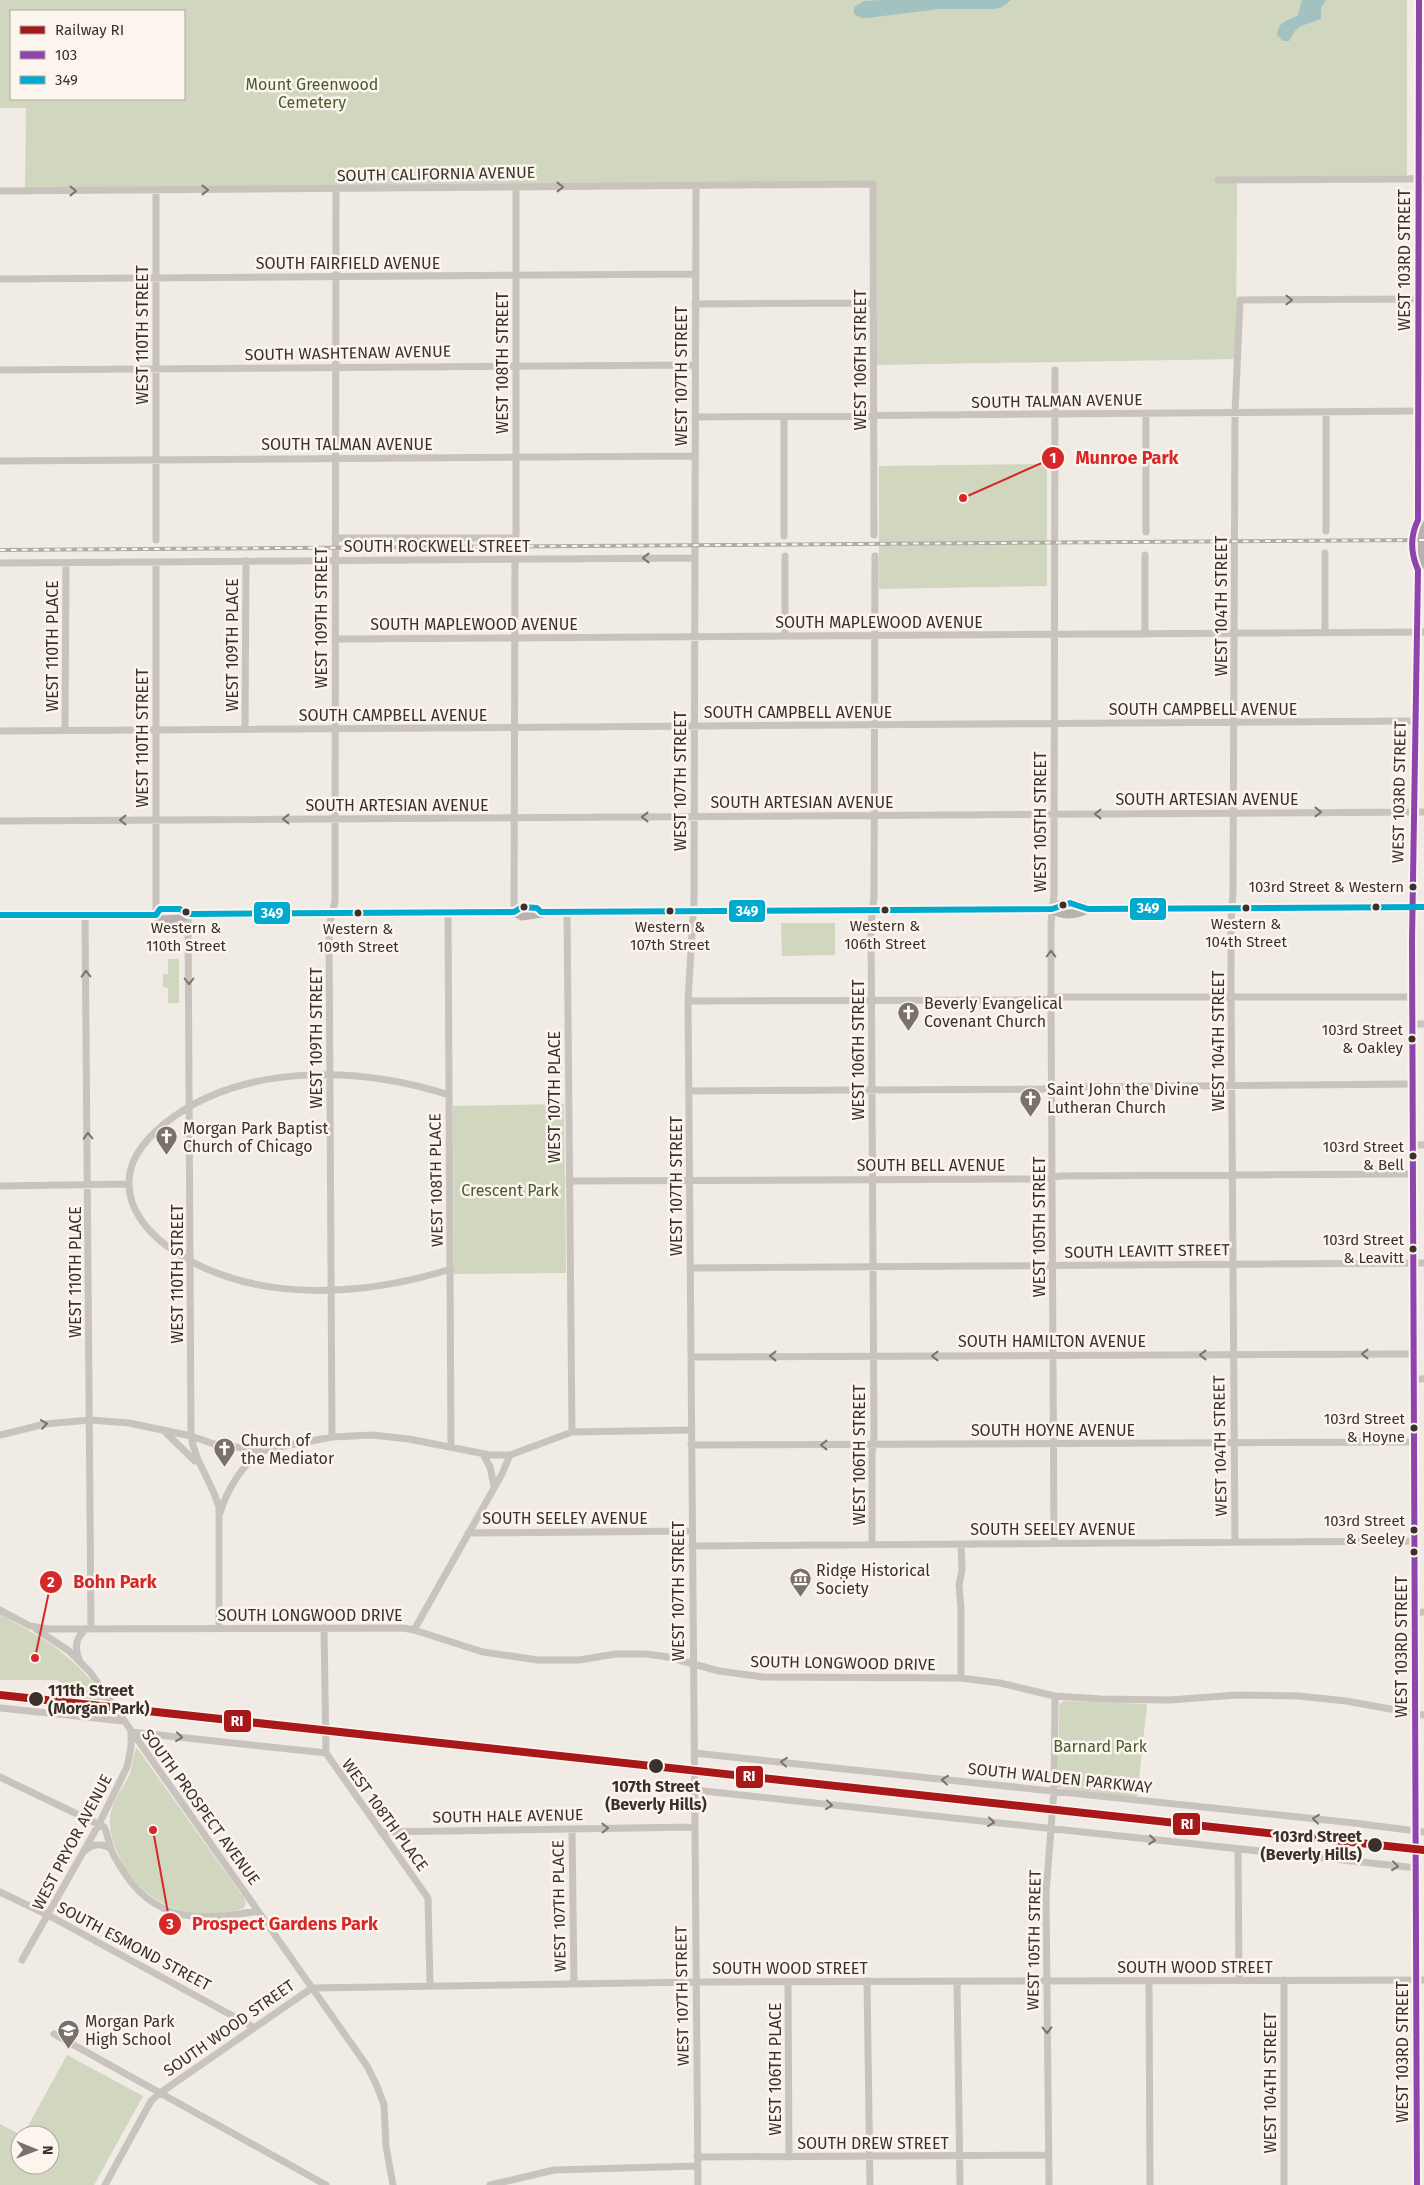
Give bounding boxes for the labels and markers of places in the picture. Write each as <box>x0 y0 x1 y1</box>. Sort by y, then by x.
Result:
callout: Munroe Park <box>1041 441 1189 474</box>
place label: 103rd Street & Western <box>1249 878 1404 896</box>
marker: 103rd Street & Western <box>1408 882 1418 892</box>
unlabelled marker <box>1058 900 1068 910</box>
unlabelled marker <box>519 902 529 912</box>
unlabelled marker <box>1371 902 1381 912</box>
marker: Western & 104th Street <box>1241 903 1251 913</box>
marker: Western & 106th Street <box>880 905 890 915</box>
marker: Western & 107th Street <box>665 906 675 916</box>
marker: Western & 110th Street <box>181 907 191 917</box>
marker: Western & 109th Street <box>353 908 363 918</box>
place label: Western & 104th Street <box>1205 915 1287 951</box>
place label: Western & 106th Street <box>844 917 926 953</box>
place label: Western & 107th Street <box>630 918 711 954</box>
place label: Western & 110th Street <box>146 919 227 955</box>
place label: Western & 109th Street <box>317 920 399 956</box>
place label: Beverly Evangelical Covenant Church <box>924 994 1063 1031</box>
church icon: Beverly Evangelical Covenant Church <box>896 1000 920 1031</box>
place label: 103rd Street & Oakley <box>1322 1021 1404 1057</box>
marker: 103rd Street & Oakley <box>1407 1034 1417 1044</box>
place label: Saint John the Divine Lutheran Church <box>1047 1080 1199 1117</box>
church icon: Saint John the Divine Lutheran Church <box>1019 1086 1043 1117</box>
place label: Morgan Park Baptist Church of Chicago <box>183 1119 328 1156</box>
church icon: Morgan Park Baptist Church of Chicago <box>155 1125 179 1156</box>
place label: 103rd Street & Bell <box>1323 1138 1405 1174</box>
marker: 103rd Street & Bell <box>1408 1151 1418 1161</box>
place label: 103rd Street & Leavitt <box>1323 1231 1405 1267</box>
marker: 103rd Street & Leavitt <box>1408 1244 1418 1254</box>
place label: 103rd Street & Hoyne <box>1324 1410 1406 1446</box>
marker: 103rd Street & Hoyne <box>1409 1423 1419 1433</box>
place label: Church of the Mediator <box>241 1431 335 1468</box>
church icon: Church of the Mediator <box>213 1437 237 1468</box>
place label: 103rd Street & Seeley <box>1324 1512 1406 1548</box>
marker: 103rd Street & Seeley <box>1409 1525 1419 1535</box>
unlabelled marker <box>1409 1547 1419 1557</box>
place label: Ridge Historical Society <box>816 1561 930 1598</box>
callout: Bohn Park <box>38 1566 167 1599</box>
museum icon: Ridge Historical Society <box>788 1567 812 1598</box>
place label: 111th Street (Morgan Park) <box>48 1681 150 1718</box>
marker: 111th Street (Morgan Park) <box>27 1690 45 1708</box>
marker: 107th Street (Beverly Hills) <box>647 1757 665 1775</box>
place label: 107th Street (Beverly Hills) <box>605 1777 707 1814</box>
place label: 103rd Street (Beverly Hills) <box>1261 1827 1363 1864</box>
marker: 103rd Street (Beverly Hills) <box>1366 1836 1384 1854</box>
callout: Prospect Gardens Park <box>157 1908 388 1941</box>
place label: Morgan Park High School <box>85 2012 175 2049</box>
school or university icon: Morgan Park High School <box>57 2018 81 2049</box>

